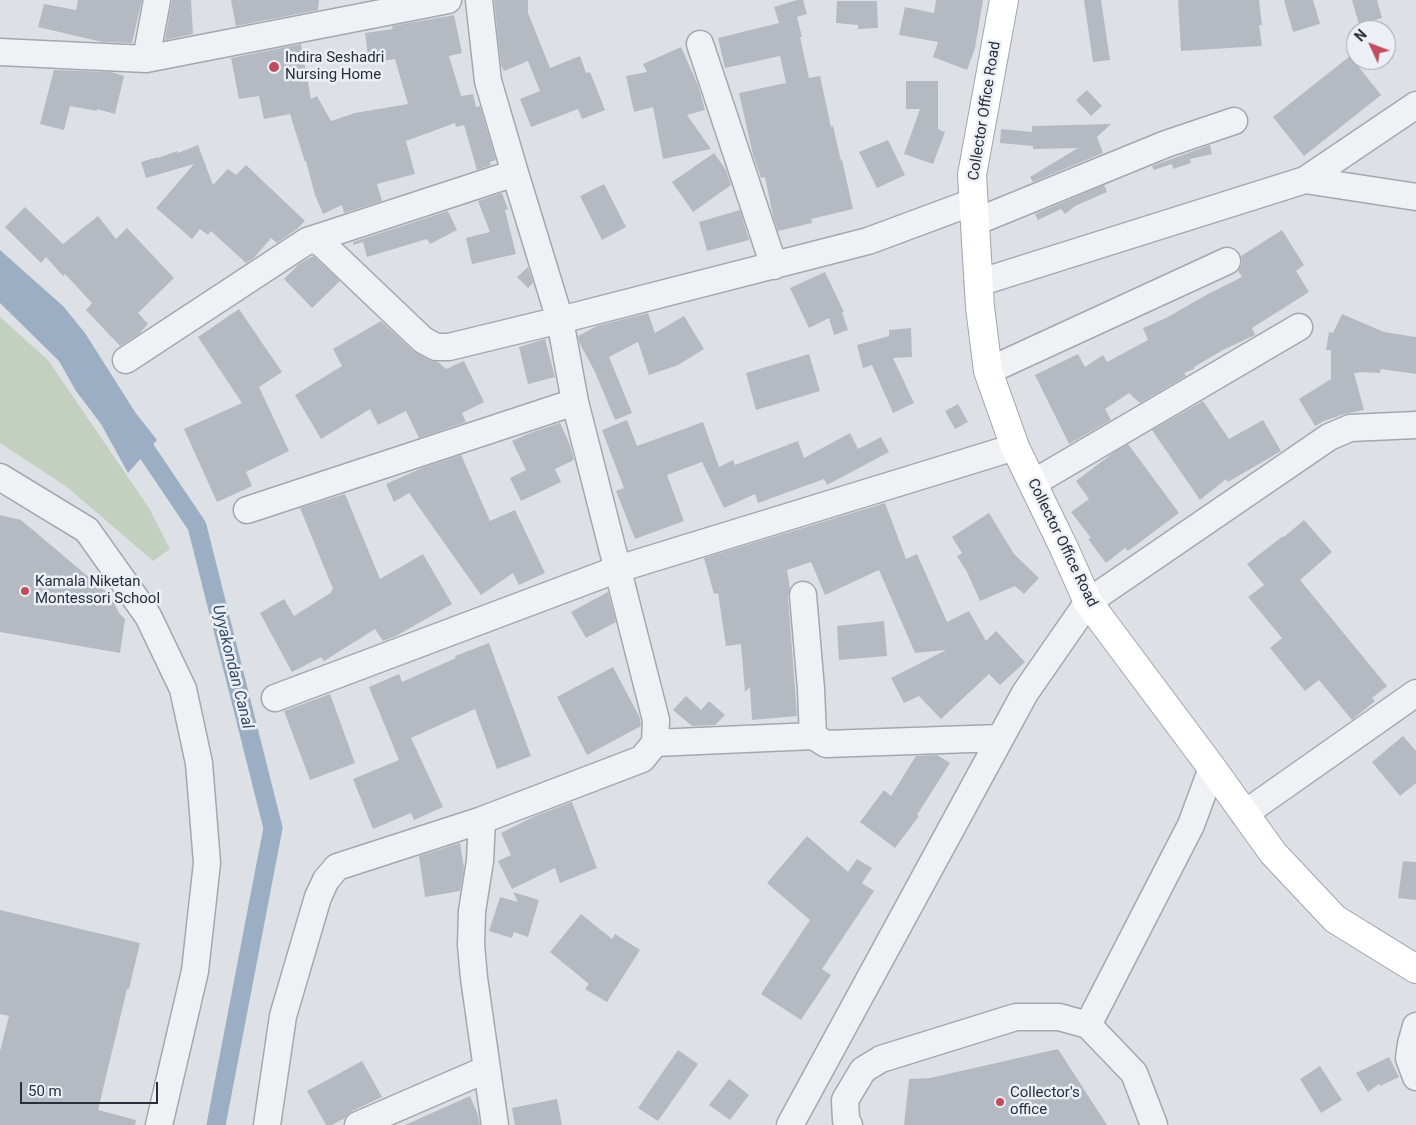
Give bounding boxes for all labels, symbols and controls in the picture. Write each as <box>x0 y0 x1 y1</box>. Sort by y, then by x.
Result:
north arrow <box>1346 20 1396 70</box>
text: N <box>1352 26 1370 45</box>
street label: Collector Office Road <box>965 40 1005 182</box>
place label: Indira Seshadri Nursing Home <box>285 49 384 84</box>
marker: Indira Seshadri Nursing Home <box>267 60 281 74</box>
street label: Collector Office Road <box>1023 476 1101 610</box>
place label: Kamala Niketan Montessori School <box>35 573 160 608</box>
marker: Kamala Niketan Montessori School <box>19 585 31 597</box>
water label: Uyyakondan Canal <box>207 603 257 731</box>
scale bar <box>22 1072 160 1104</box>
text: 50 m <box>28 1082 62 1100</box>
place label: Collector's office <box>1010 1084 1080 1119</box>
marker: Collector's office <box>994 1096 1006 1108</box>

